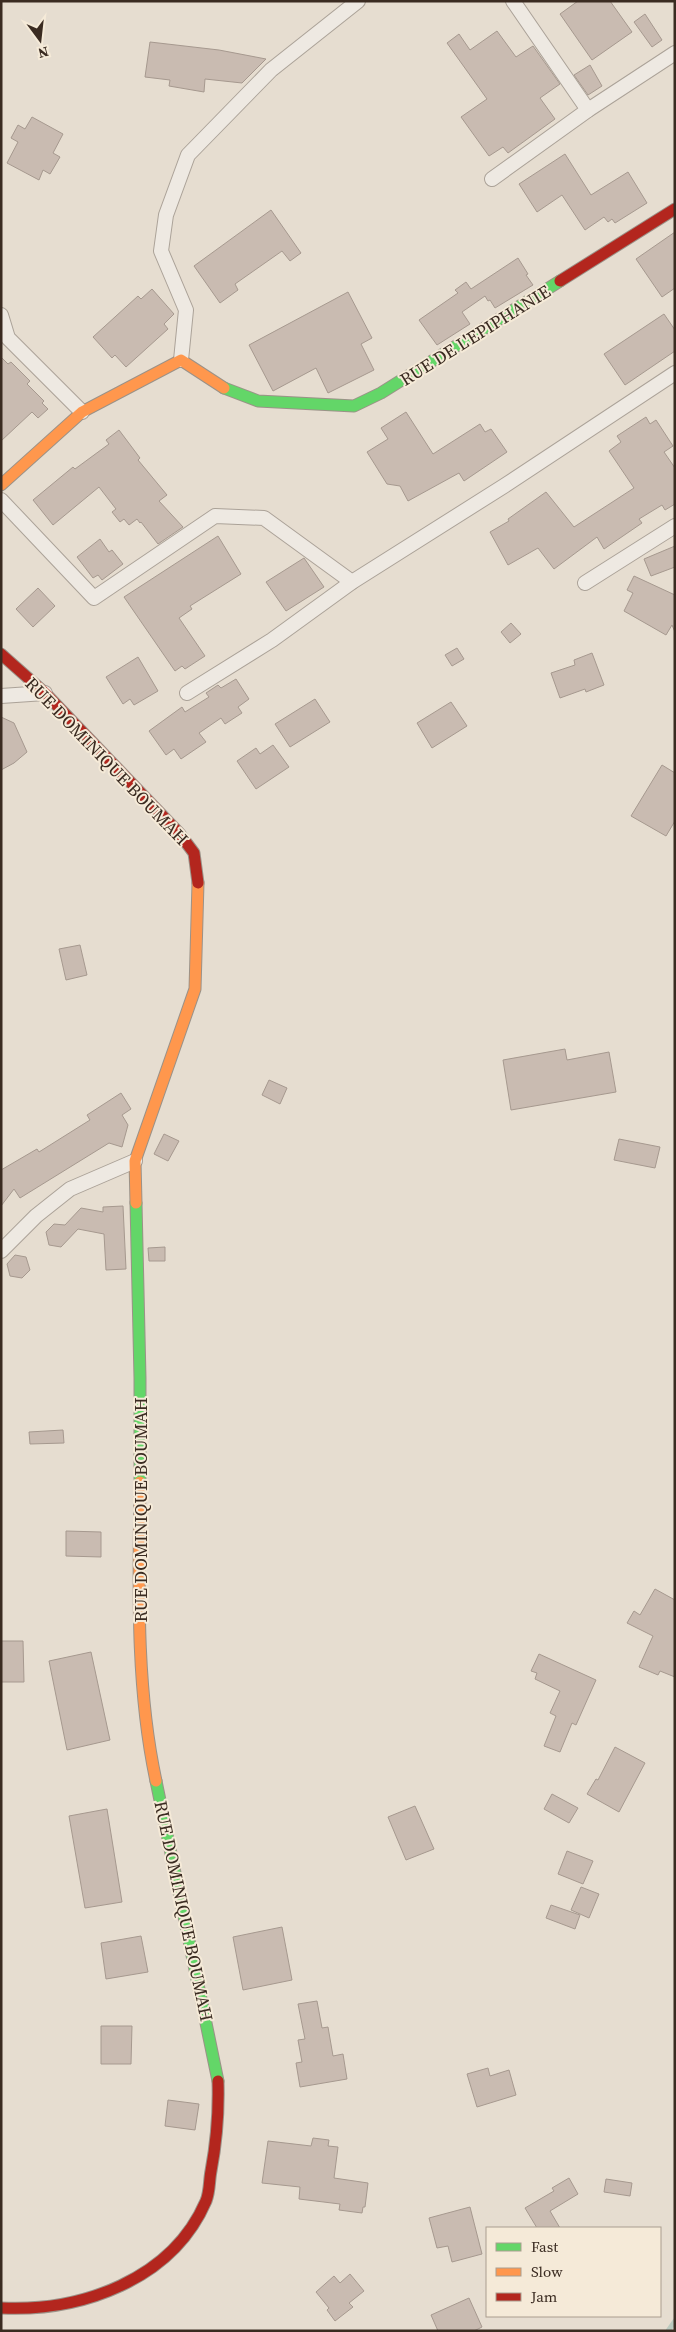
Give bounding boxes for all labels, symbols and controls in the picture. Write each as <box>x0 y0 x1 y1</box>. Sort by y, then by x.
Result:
north arrow <box>15 15 65 65</box>
text: N <box>36 42 51 64</box>
street label: RUE DE L'EPIPHANIE <box>395 278 555 391</box>
street label: RUE DOMINIQUE BOUMAH <box>20 671 194 851</box>
street label: RUE DOMINIQUE BOUMAH <box>128 1397 153 1623</box>
street label: RUE DOMINIQUE BOUMAH <box>148 1798 220 2024</box>
legend <box>486 2227 661 2317</box>
text: Fast <box>531 2236 558 2257</box>
text: Slow <box>531 2261 563 2282</box>
text: Jam <box>530 2286 558 2307</box>

